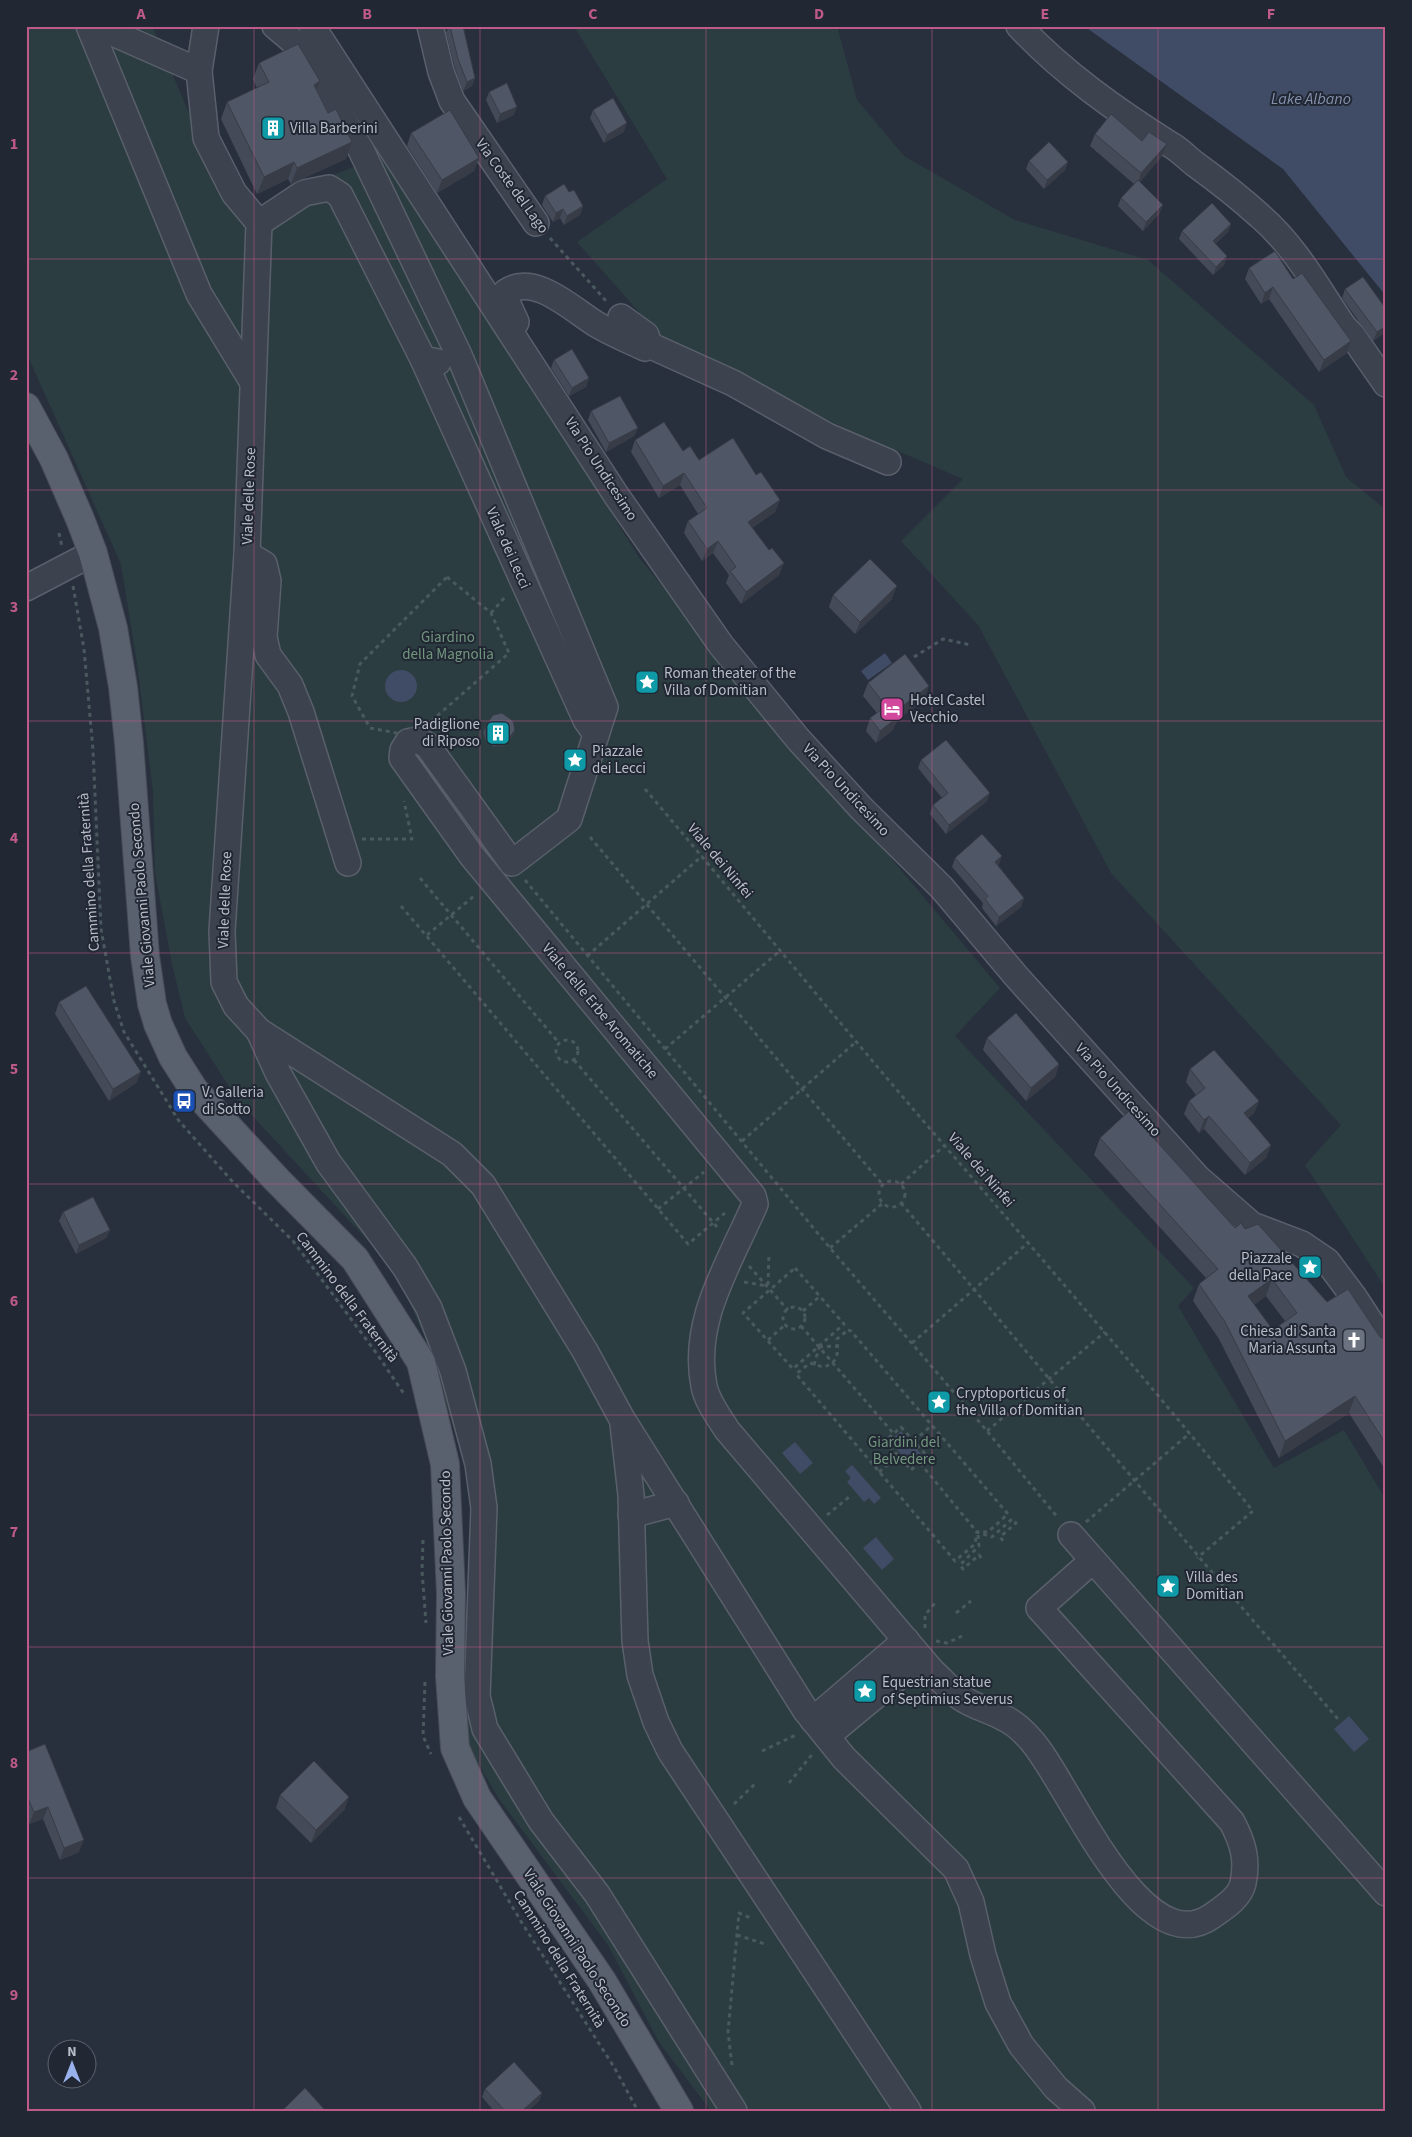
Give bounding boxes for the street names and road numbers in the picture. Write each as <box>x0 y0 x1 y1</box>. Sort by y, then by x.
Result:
street label: Via Coste del Lago <box>470 134 554 238</box>
street label: Via Pio Undicesimo <box>560 413 642 525</box>
street label: Viale delle Rose <box>237 447 261 545</box>
street label: Viale dei Lecci <box>481 504 535 592</box>
street label: Via Pio Undicesimo <box>798 739 894 841</box>
street label: Cammino della Fraternità <box>73 792 105 952</box>
street label: Viale Giovanni Paolo Secondo <box>123 802 161 988</box>
street label: Viale dei Ninfei <box>682 819 758 903</box>
street label: Viale delle Rose <box>213 851 237 949</box>
street label: Viale delle Erbe Aromatiche <box>537 939 663 1083</box>
street label: Via Pio Undicesimo <box>1070 1039 1166 1141</box>
street label: Viale dei Ninfei <box>943 1128 1019 1212</box>
street label: Cammino della Fraternità <box>291 1227 403 1367</box>
street label: Viale Giovanni Paolo Secondo <box>435 1470 459 1656</box>
street label: Viale Giovanni Paolo Secondo <box>518 1865 636 2031</box>
street label: Cammino della Fraternità <box>508 1886 610 2032</box>

